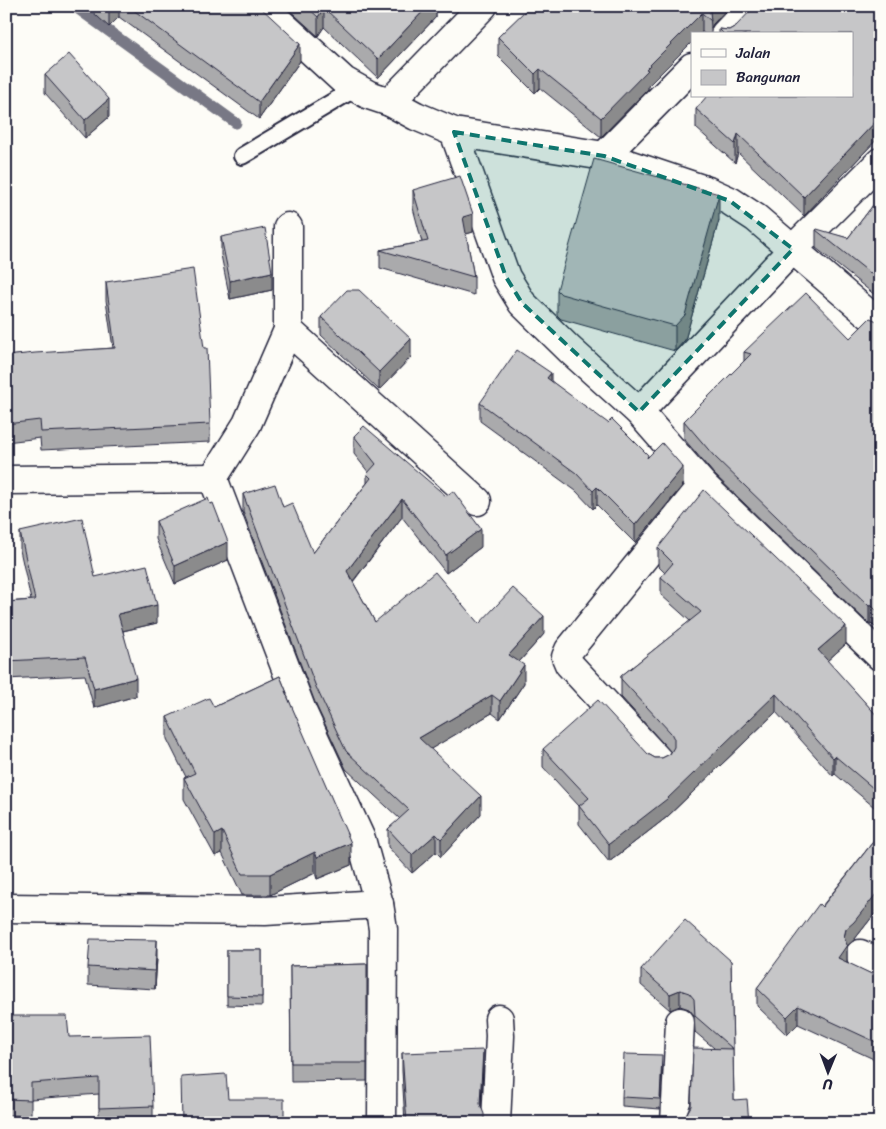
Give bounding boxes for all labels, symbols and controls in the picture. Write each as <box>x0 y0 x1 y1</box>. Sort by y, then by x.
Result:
legend <box>691 32 854 98</box>
text: Jalan <box>735 40 770 66</box>
text: Bangunan <box>736 64 800 90</box>
north arrow <box>804 1046 854 1096</box>
text: U <box>822 1072 833 1097</box>

